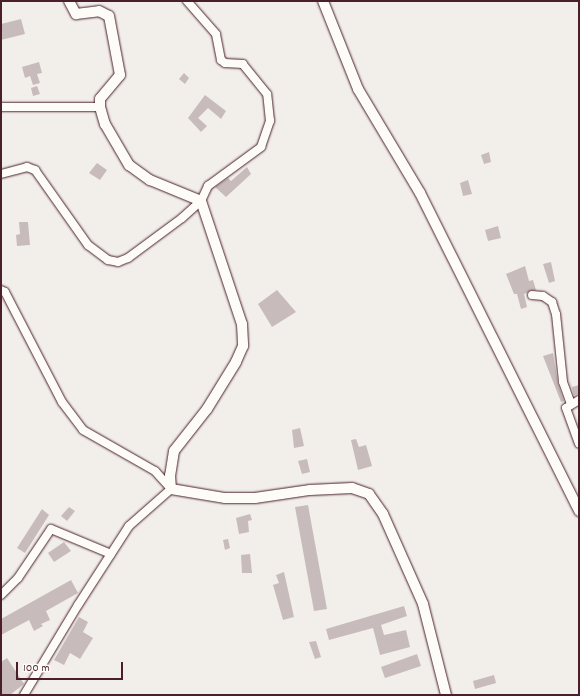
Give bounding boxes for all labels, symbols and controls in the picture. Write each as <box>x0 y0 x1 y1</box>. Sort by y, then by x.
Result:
scale bar <box>18 654 125 680</box>
text: 100 m <box>23 660 50 677</box>

